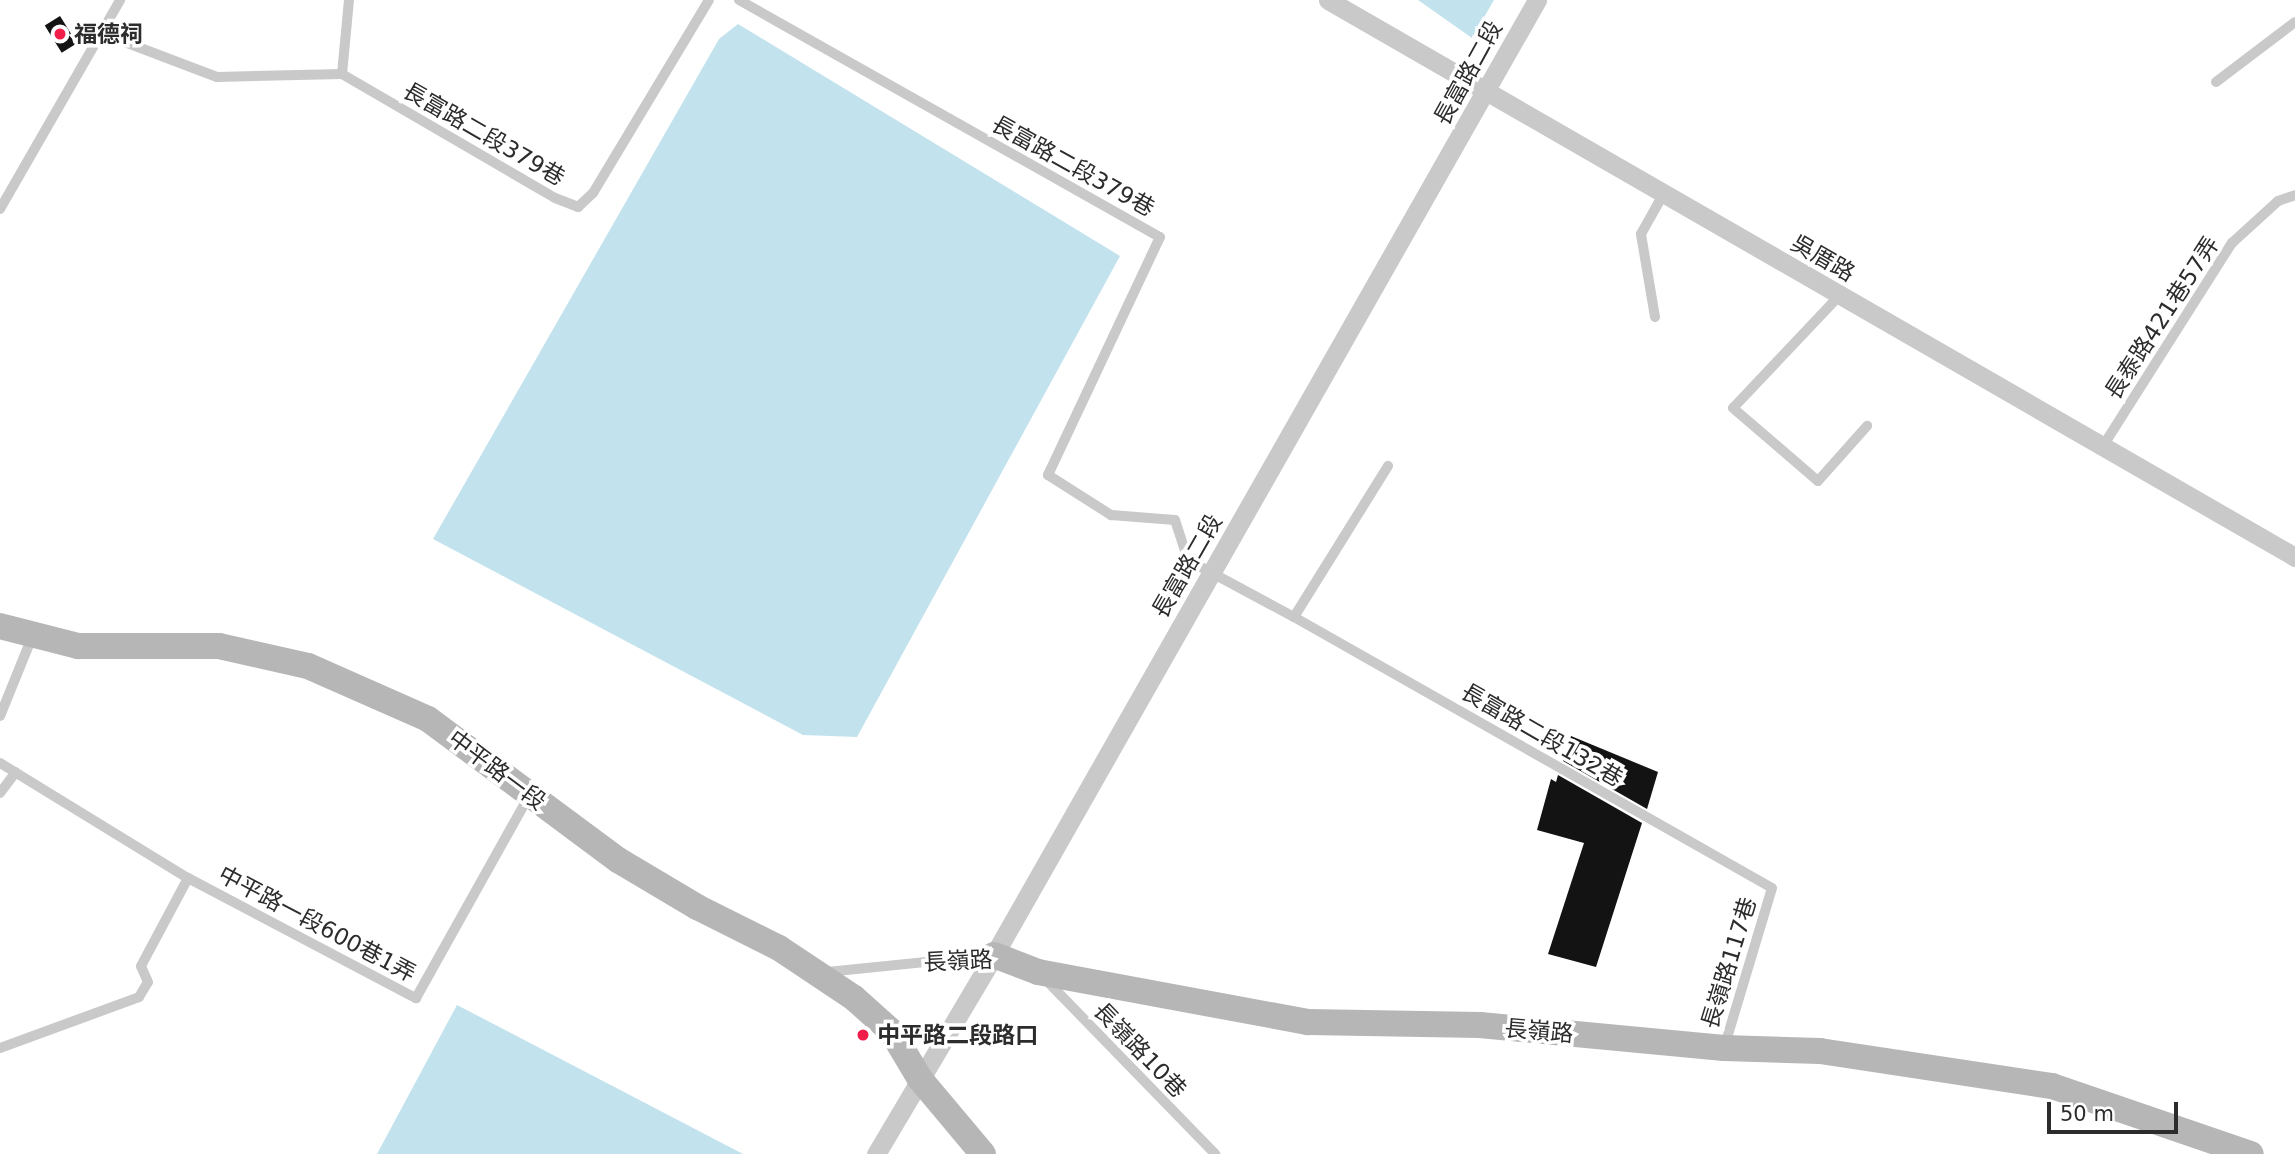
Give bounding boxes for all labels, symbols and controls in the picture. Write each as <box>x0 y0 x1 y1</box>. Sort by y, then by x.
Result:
street label: 長富路二段 <box>1428 16 1508 130</box>
place label: 福德祠 <box>74 20 143 48</box>
marker: 福德祠 <box>52 26 68 42</box>
street label: 長富路二段379巷 <box>398 77 570 191</box>
street label: 長富路二段379巷 <box>987 110 1159 222</box>
street label: 吳厝路 <box>1786 229 1860 287</box>
street label: 長泰路421巷57弄 <box>2099 232 2225 404</box>
street label: 長富路二段 <box>1146 509 1228 623</box>
street label: 長富路二段132巷 <box>1456 678 1628 792</box>
street label: 中平路一段 <box>443 724 551 816</box>
street label: 中平路一段600巷1弄 <box>214 860 420 988</box>
street label: 長嶺路117巷 <box>1696 894 1762 1032</box>
street label: 長嶺路 <box>923 945 993 977</box>
street label: 長嶺路10巷 <box>1088 997 1192 1103</box>
street label: 長嶺路 <box>1503 1014 1575 1048</box>
place label: 中平路二段路口 <box>877 1021 1038 1049</box>
marker: 中平路二段路口 <box>855 1027 871 1043</box>
scale bar <box>2050 1088 2181 1132</box>
text: 50 m <box>2060 1102 2114 1126</box>

